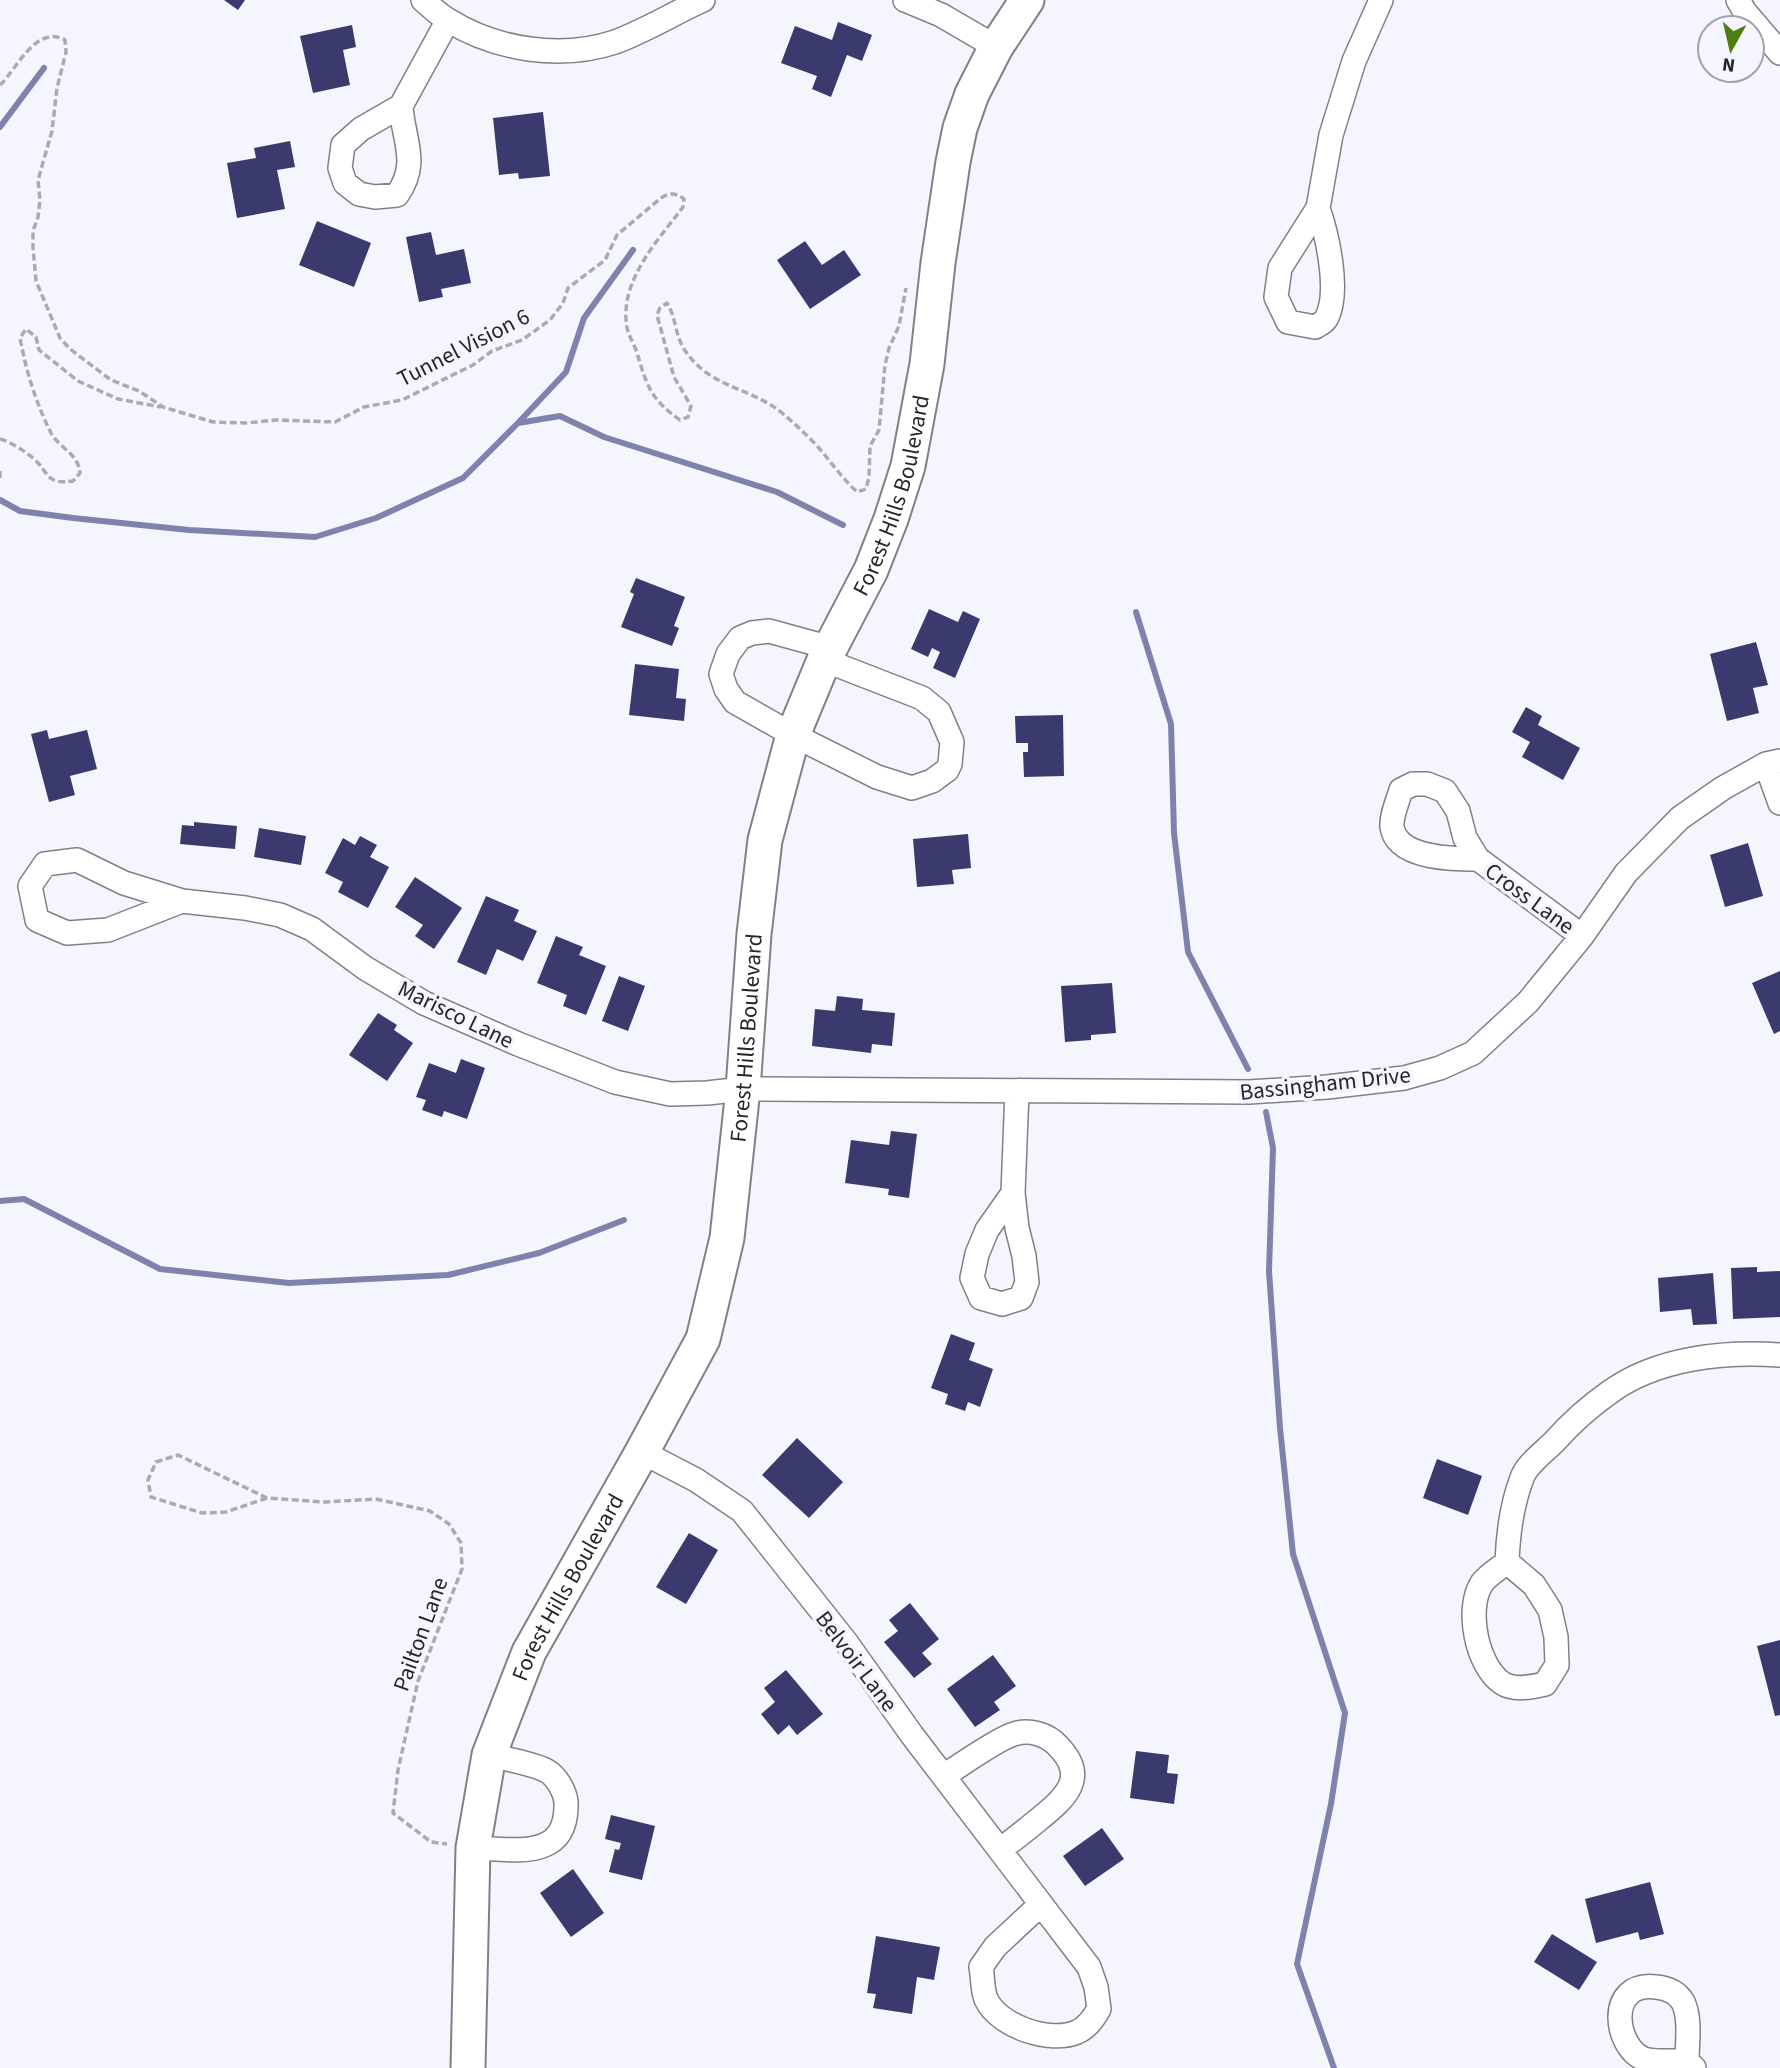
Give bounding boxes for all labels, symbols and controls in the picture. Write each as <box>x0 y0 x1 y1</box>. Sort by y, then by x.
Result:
north arrow <box>1696 14 1766 84</box>
text: N <box>1721 50 1737 79</box>
street label: Tunnel Vision 6 <box>391 300 535 395</box>
street label: Forest Hills Boulevard <box>844 392 938 602</box>
street label: Cross Lane <box>1478 855 1581 942</box>
street label: Forest Hills Boulevard <box>721 932 771 1144</box>
street label: Marisco Lane <box>392 972 519 1057</box>
street label: Bassingham Drive <box>1238 1058 1412 1109</box>
street label: Forest Hills Boulevard <box>503 1488 632 1686</box>
street label: Pailton Lane <box>385 1573 456 1696</box>
street label: Belvoir Lane <box>808 1604 906 1719</box>

